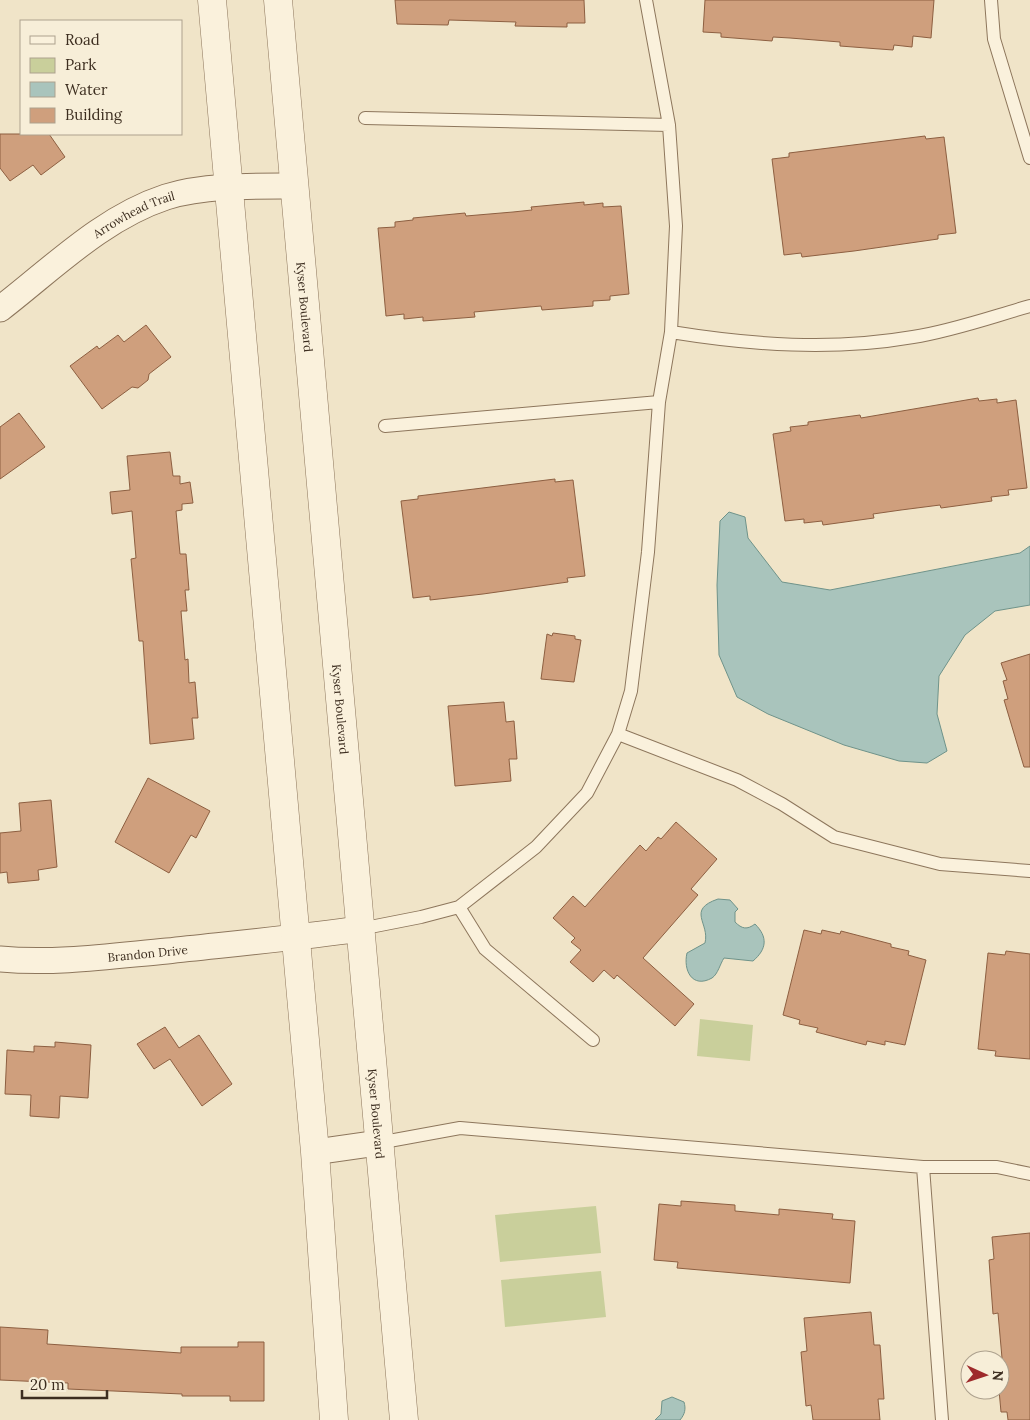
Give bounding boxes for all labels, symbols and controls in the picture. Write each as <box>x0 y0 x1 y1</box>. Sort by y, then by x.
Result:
legend <box>20 20 182 135</box>
text: Road <box>65 30 100 49</box>
text: Park <box>65 55 96 74</box>
text: Water <box>65 80 108 99</box>
text: Building <box>65 105 123 124</box>
street label: Arrowhead Trail <box>89 187 176 241</box>
street label: Kyser Boulevard <box>294 261 317 353</box>
street label: Kyser Boulevard <box>329 663 352 755</box>
street label: Brandon Drive <box>107 941 189 964</box>
street label: Kyser Boulevard <box>365 1068 388 1159</box>
north arrow <box>960 1350 1010 1400</box>
scale bar <box>22 1368 108 1400</box>
text: N <box>989 1370 1007 1382</box>
text: 20 m <box>30 1375 65 1394</box>

